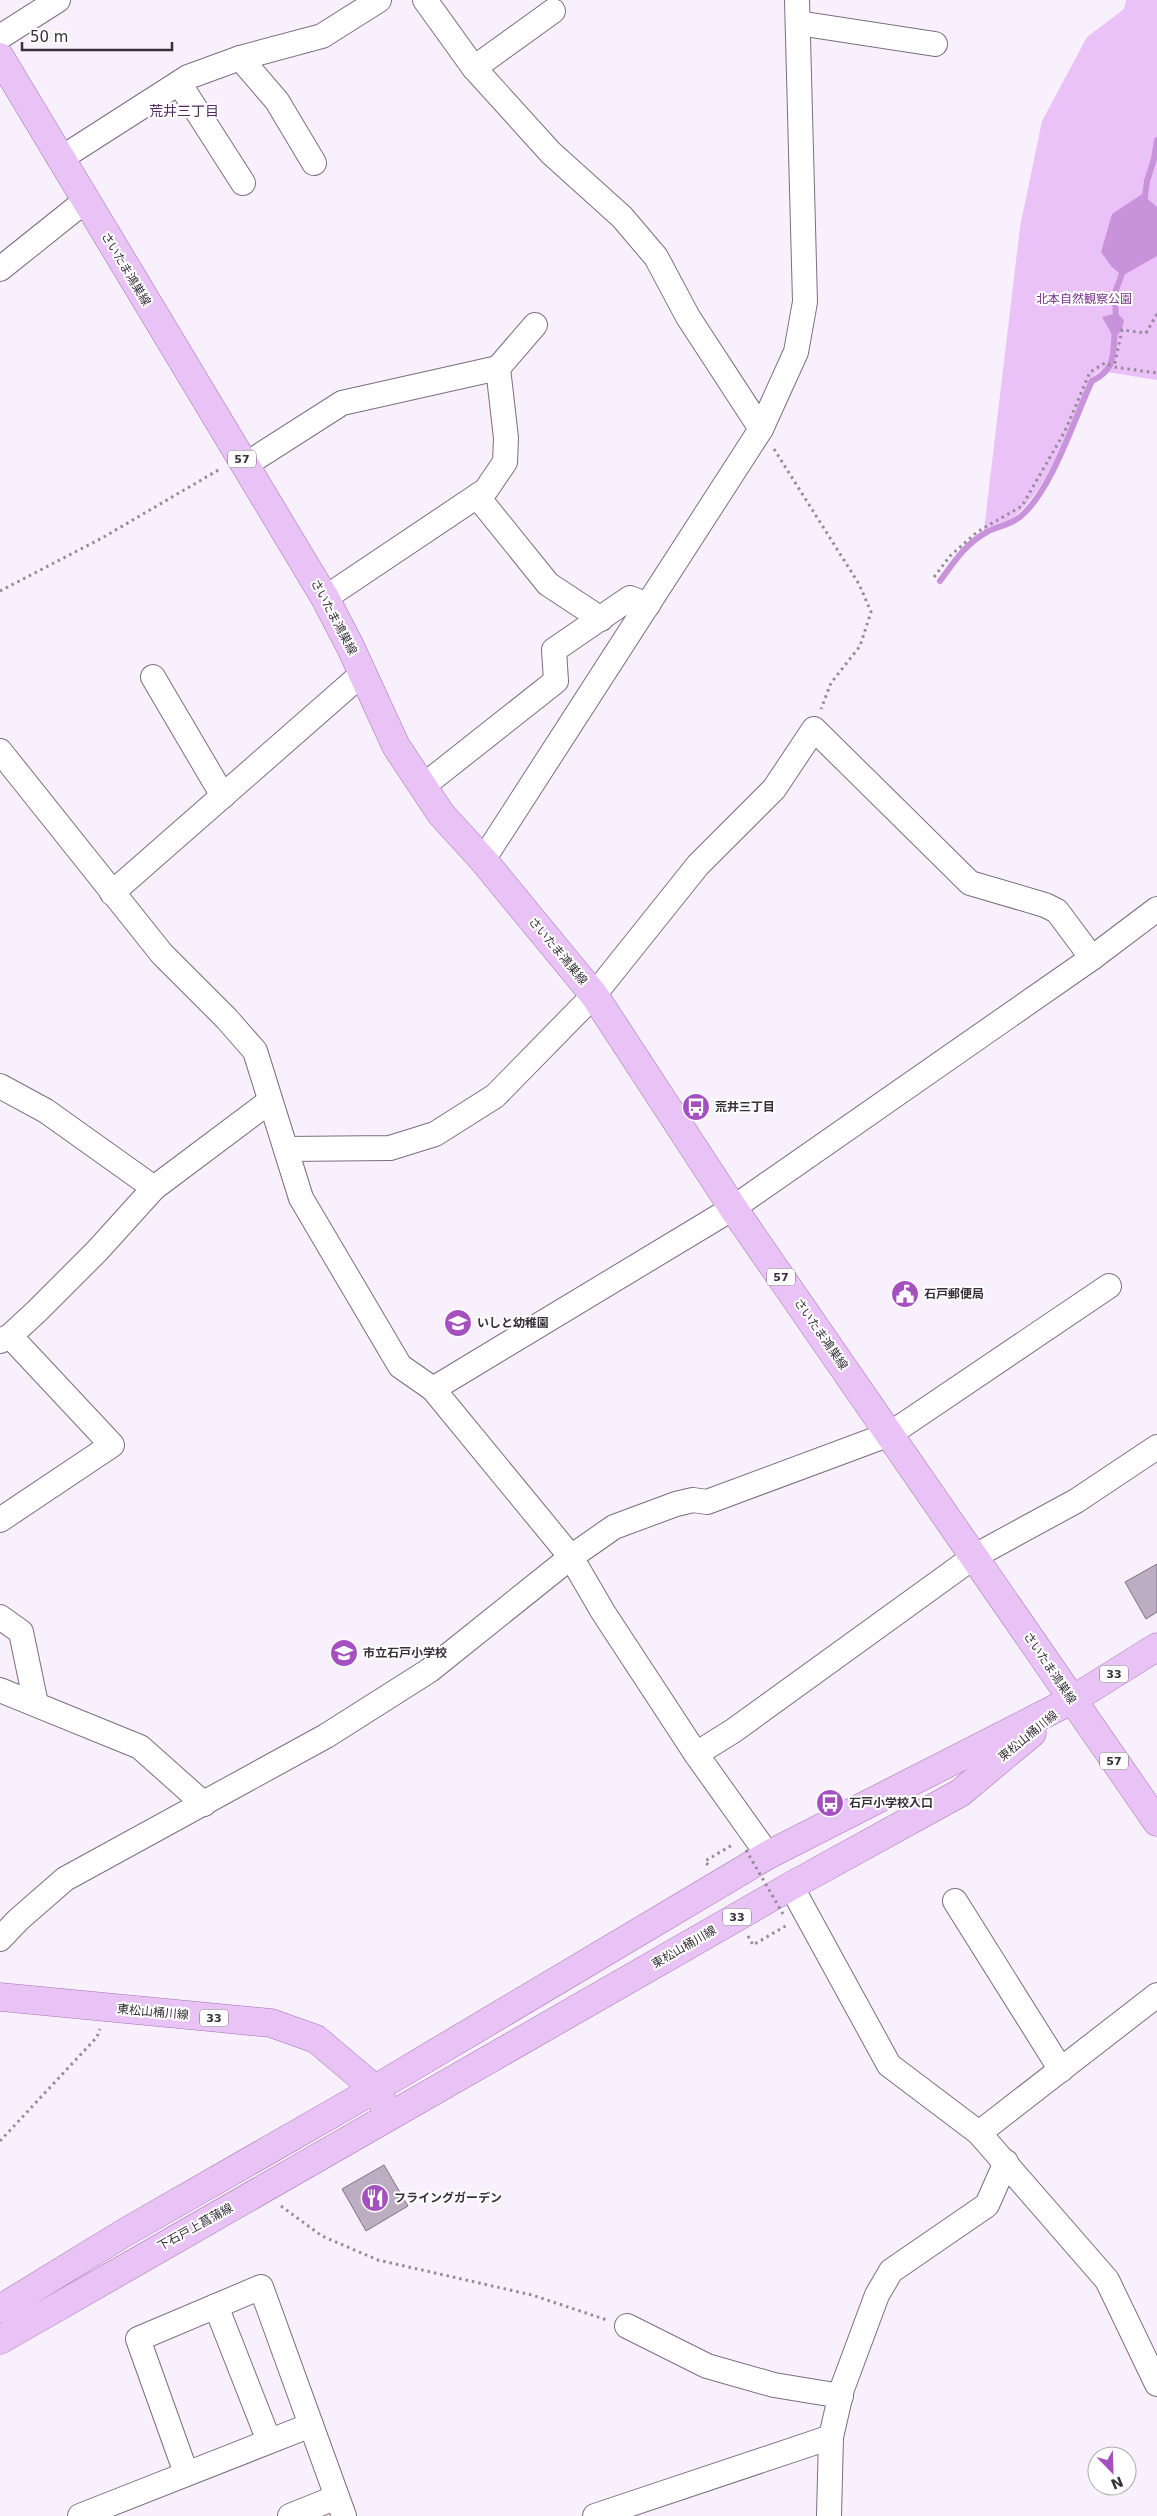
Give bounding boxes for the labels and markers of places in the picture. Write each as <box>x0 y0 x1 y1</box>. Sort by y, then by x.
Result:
bus stop icon: 荒井三丁目 <box>681 1092 711 1122</box>
place label: 荒井三丁目 <box>715 1100 775 1114</box>
public building icon: 石戸郵便局 <box>890 1279 920 1309</box>
place label: 石戸郵便局 <box>924 1287 984 1301</box>
school or university icon: いしと幼稚園 <box>443 1308 473 1338</box>
place label: いしと幼稚園 <box>477 1316 549 1330</box>
school or university icon: 市立石戸小学校 <box>329 1638 359 1668</box>
place label: 市立石戸小学校 <box>363 1646 447 1660</box>
bus stop icon: 石戸小学校入口 <box>815 1788 845 1818</box>
place label: 石戸小学校入口 <box>849 1796 933 1810</box>
restaurant icon: フライングガーデン <box>360 2183 390 2213</box>
place label: フライングガーデン <box>394 2191 502 2205</box>

